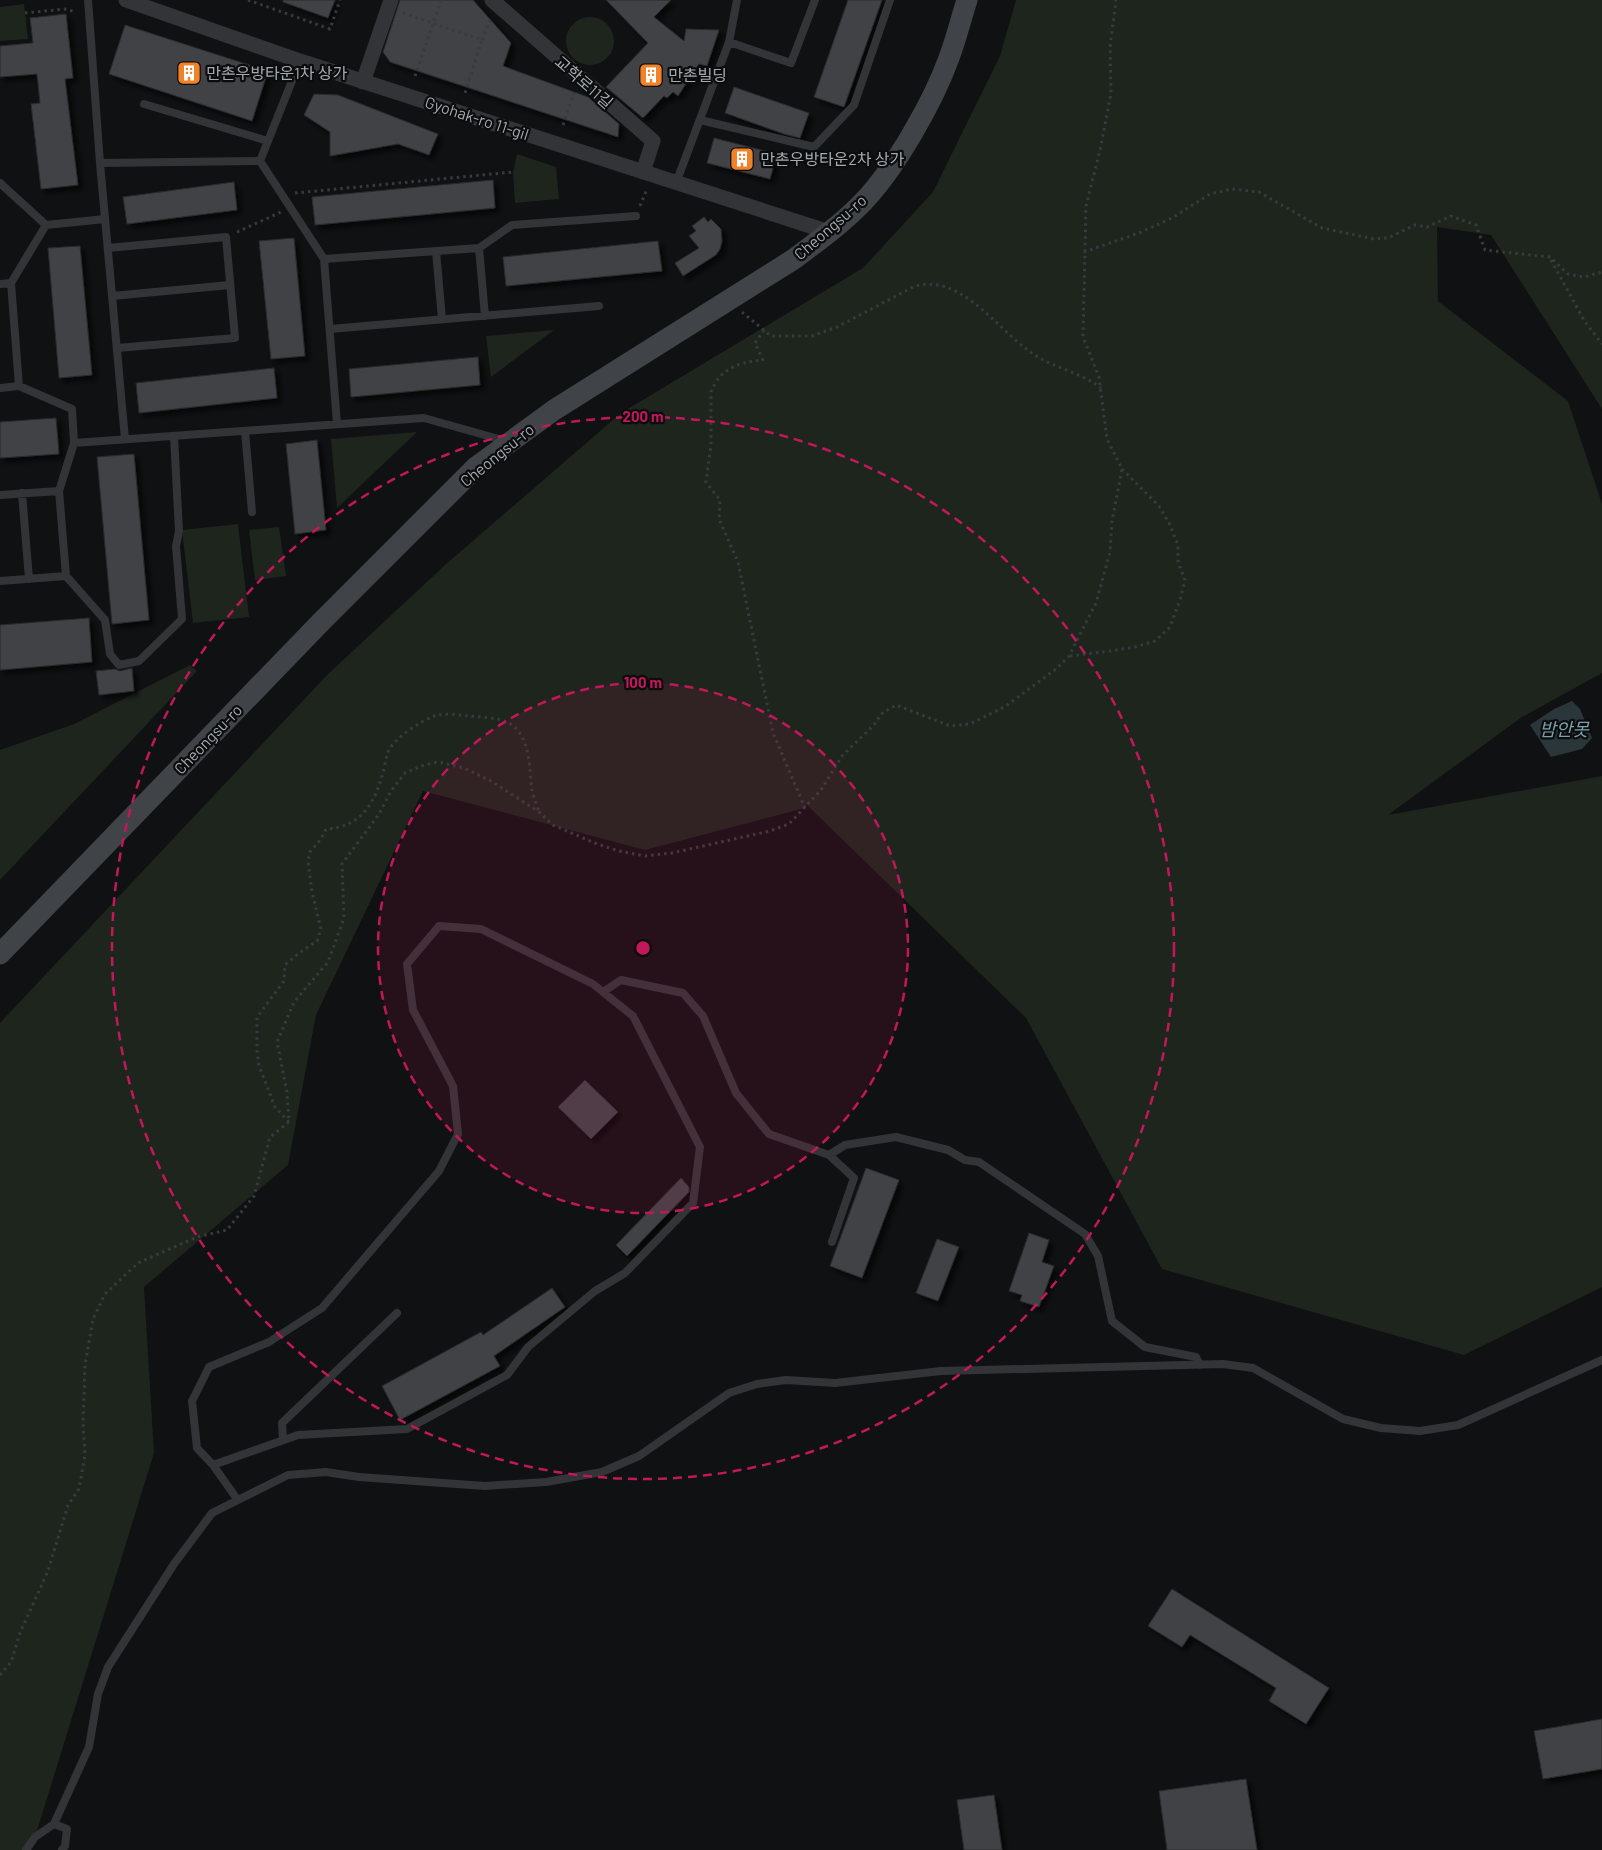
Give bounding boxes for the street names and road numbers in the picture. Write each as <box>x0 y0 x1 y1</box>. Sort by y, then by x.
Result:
street label: 교학로11길 <box>552 51 617 112</box>
street label: Gyohak-ro 11-gil <box>423 92 531 143</box>
street label: Cheongsu-ro <box>790 190 870 263</box>
street label: Cheongsu-ro <box>456 419 537 490</box>
street label: Cheongsu-ro <box>170 700 246 777</box>

